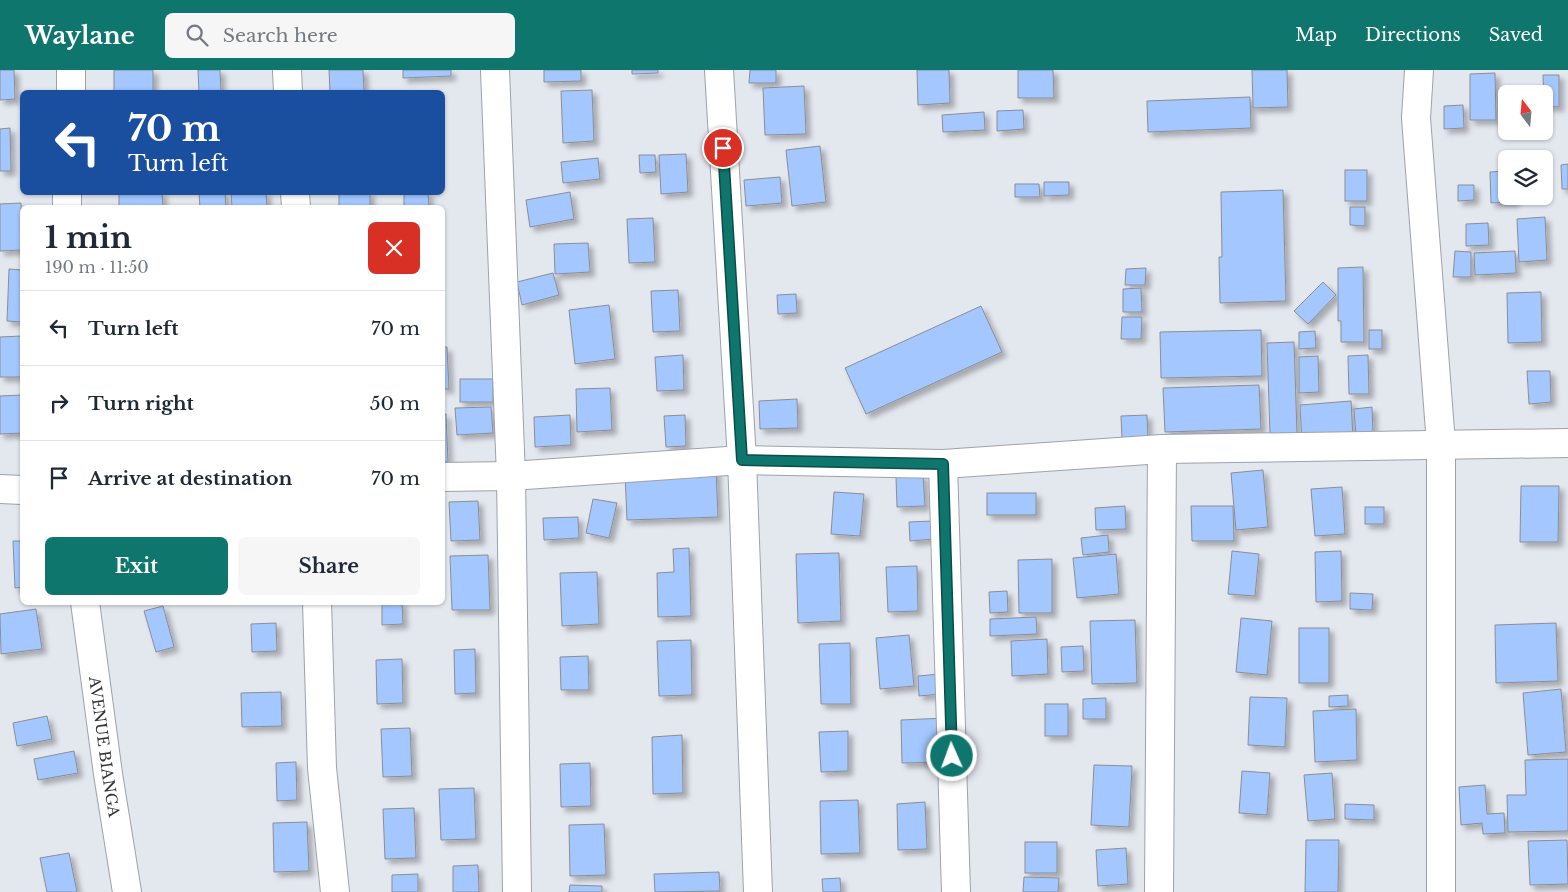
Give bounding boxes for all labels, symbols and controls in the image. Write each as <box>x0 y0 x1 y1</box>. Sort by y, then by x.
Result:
search box <box>165 13 515 58</box>
text: Waylane <box>25 21 135 50</box>
icon: search <box>183 21 211 49</box>
text: Search here <box>223 24 338 47</box>
text: Map <box>1295 24 1337 46</box>
text: Directions <box>1365 24 1461 46</box>
text: Saved <box>1489 24 1543 46</box>
north arrow <box>1498 85 1552 140</box>
map controls <box>1498 85 1553 205</box>
text: 70 m <box>128 107 221 150</box>
icon: left <box>45 110 110 175</box>
pin <box>702 127 744 169</box>
icon: arrive <box>709 134 737 162</box>
text: Turn left <box>128 150 228 177</box>
button: layers <box>1498 150 1553 205</box>
text: 1 min <box>45 219 132 256</box>
button: close <box>368 222 420 274</box>
text: 190 m · 11:50 <box>45 257 149 277</box>
icon: left <box>45 314 73 342</box>
text: Turn left <box>88 317 179 340</box>
text: 70 m <box>371 317 420 340</box>
icon: right <box>45 389 73 417</box>
text: Turn right <box>88 392 194 415</box>
text: 50 m <box>370 392 420 415</box>
icon: arrive <box>45 464 73 492</box>
text: Arrive at destination <box>88 467 292 490</box>
text: 70 m <box>371 467 420 490</box>
button: Exit <box>45 537 228 595</box>
button: Share <box>238 537 420 595</box>
street label: AVENUE BIANGA <box>85 674 124 819</box>
position arrow <box>925 729 977 781</box>

